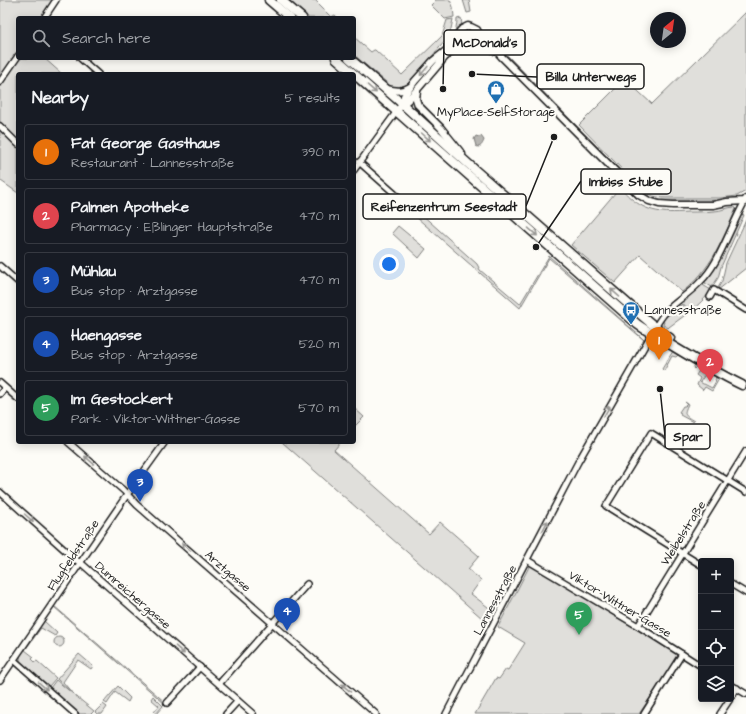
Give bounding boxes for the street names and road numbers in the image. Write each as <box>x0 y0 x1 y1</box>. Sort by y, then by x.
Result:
street label: Weibelstraße <box>657 497 710 569</box>
street label: Flugfeldstraße <box>43 516 105 595</box>
street label: Arztgasse <box>200 547 255 597</box>
street label: Dumreichergasse <box>90 558 175 634</box>
street label: Lannesstraße <box>470 562 521 638</box>
street label: Viktor-Wittner-Gasse <box>565 567 675 642</box>

